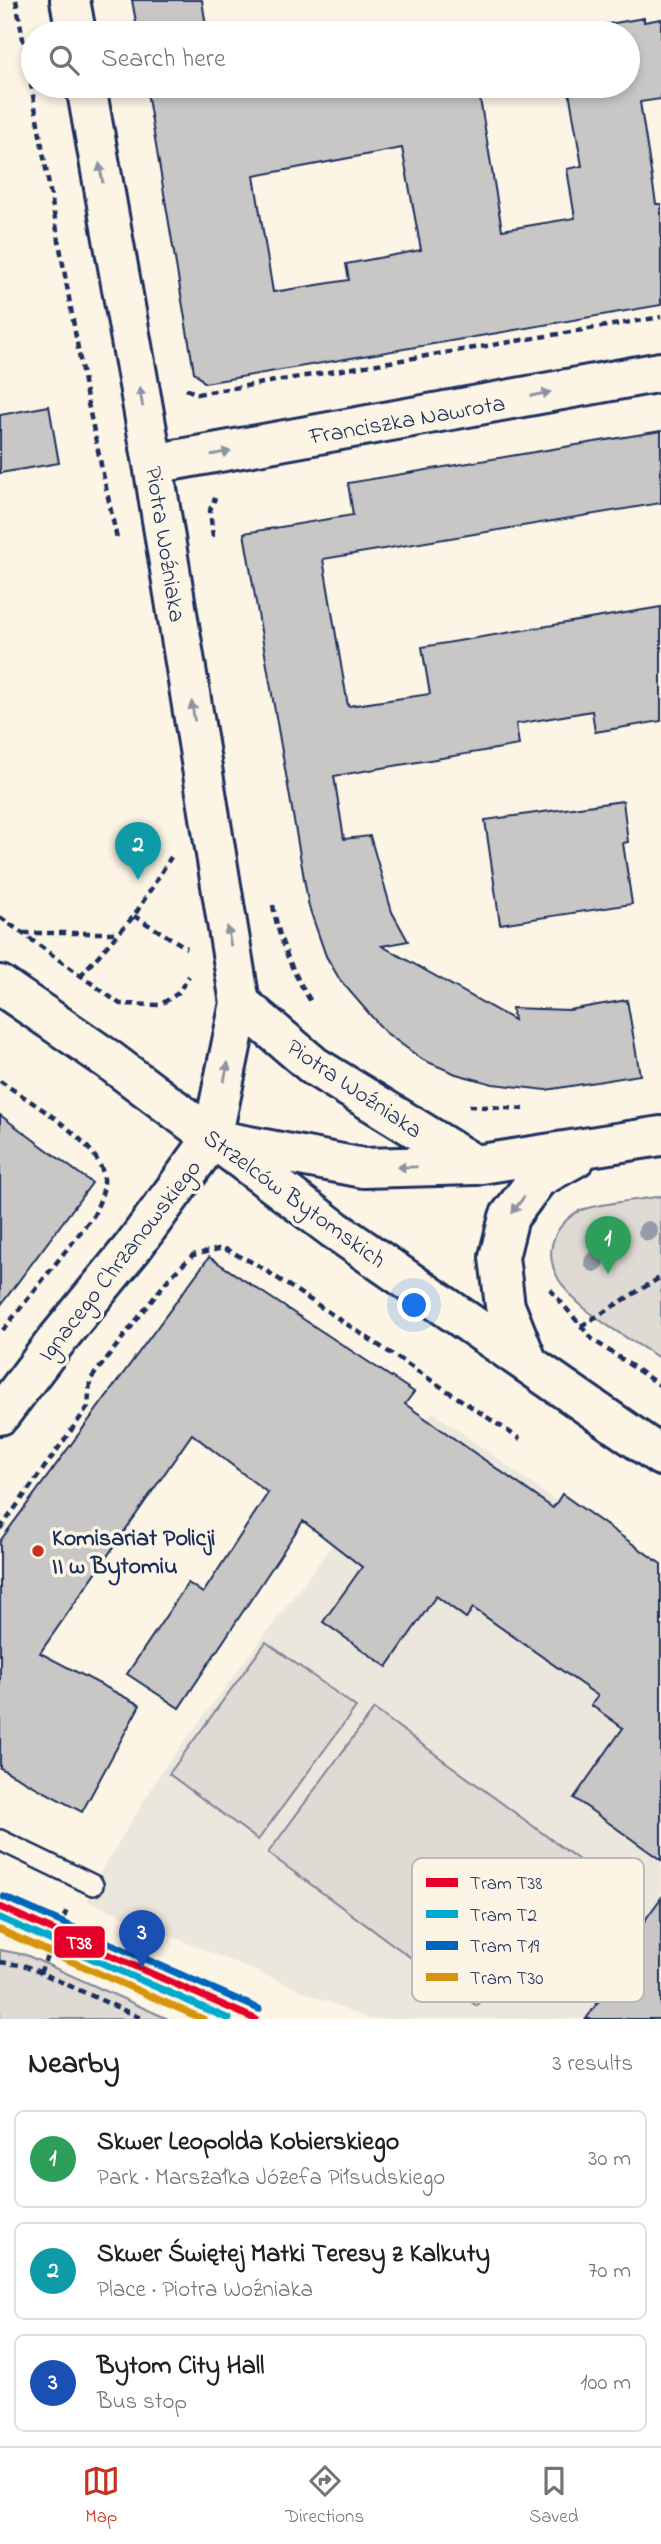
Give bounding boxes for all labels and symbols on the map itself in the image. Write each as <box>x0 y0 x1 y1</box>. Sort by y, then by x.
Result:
one-way arrow <box>96 162 107 184</box>
one-way arrow <box>136 386 147 408</box>
street label: Franciszka Nawrota <box>306 387 508 456</box>
one-way arrow <box>530 388 552 399</box>
one-way arrow <box>210 447 232 458</box>
street label: Piotra Woźniaka <box>134 464 193 625</box>
one-way arrow <box>187 700 198 722</box>
pin: 2 <box>115 822 161 880</box>
one-way arrow <box>223 925 234 947</box>
street label: Piotra Woźniaka <box>279 1032 429 1149</box>
one-way arrow <box>221 1061 232 1083</box>
street label: Strzelców Bytomskich <box>194 1122 392 1279</box>
street label: Ignacego Chrzanowskiego <box>31 1153 211 1370</box>
one-way arrow <box>396 1161 418 1172</box>
one-way arrow <box>512 1196 526 1214</box>
pin: 1 <box>585 1216 631 1274</box>
your location <box>397 1288 431 1322</box>
place label: Komisariat Policji II w Bytomiu <box>52 1522 215 1586</box>
marker: Komisariat Policji II w Bytomiu <box>30 1543 46 1559</box>
legend <box>412 1858 644 2002</box>
text: Tram T38 <box>470 1871 542 1898</box>
text: Tram T2 <box>470 1903 537 1930</box>
pin: 3 <box>119 1910 165 1968</box>
line badge: T38 <box>53 1925 106 1959</box>
text: T38 <box>66 1931 92 1958</box>
text: Tram T19 <box>470 1934 539 1961</box>
text: Tram T30 <box>470 1966 543 1993</box>

